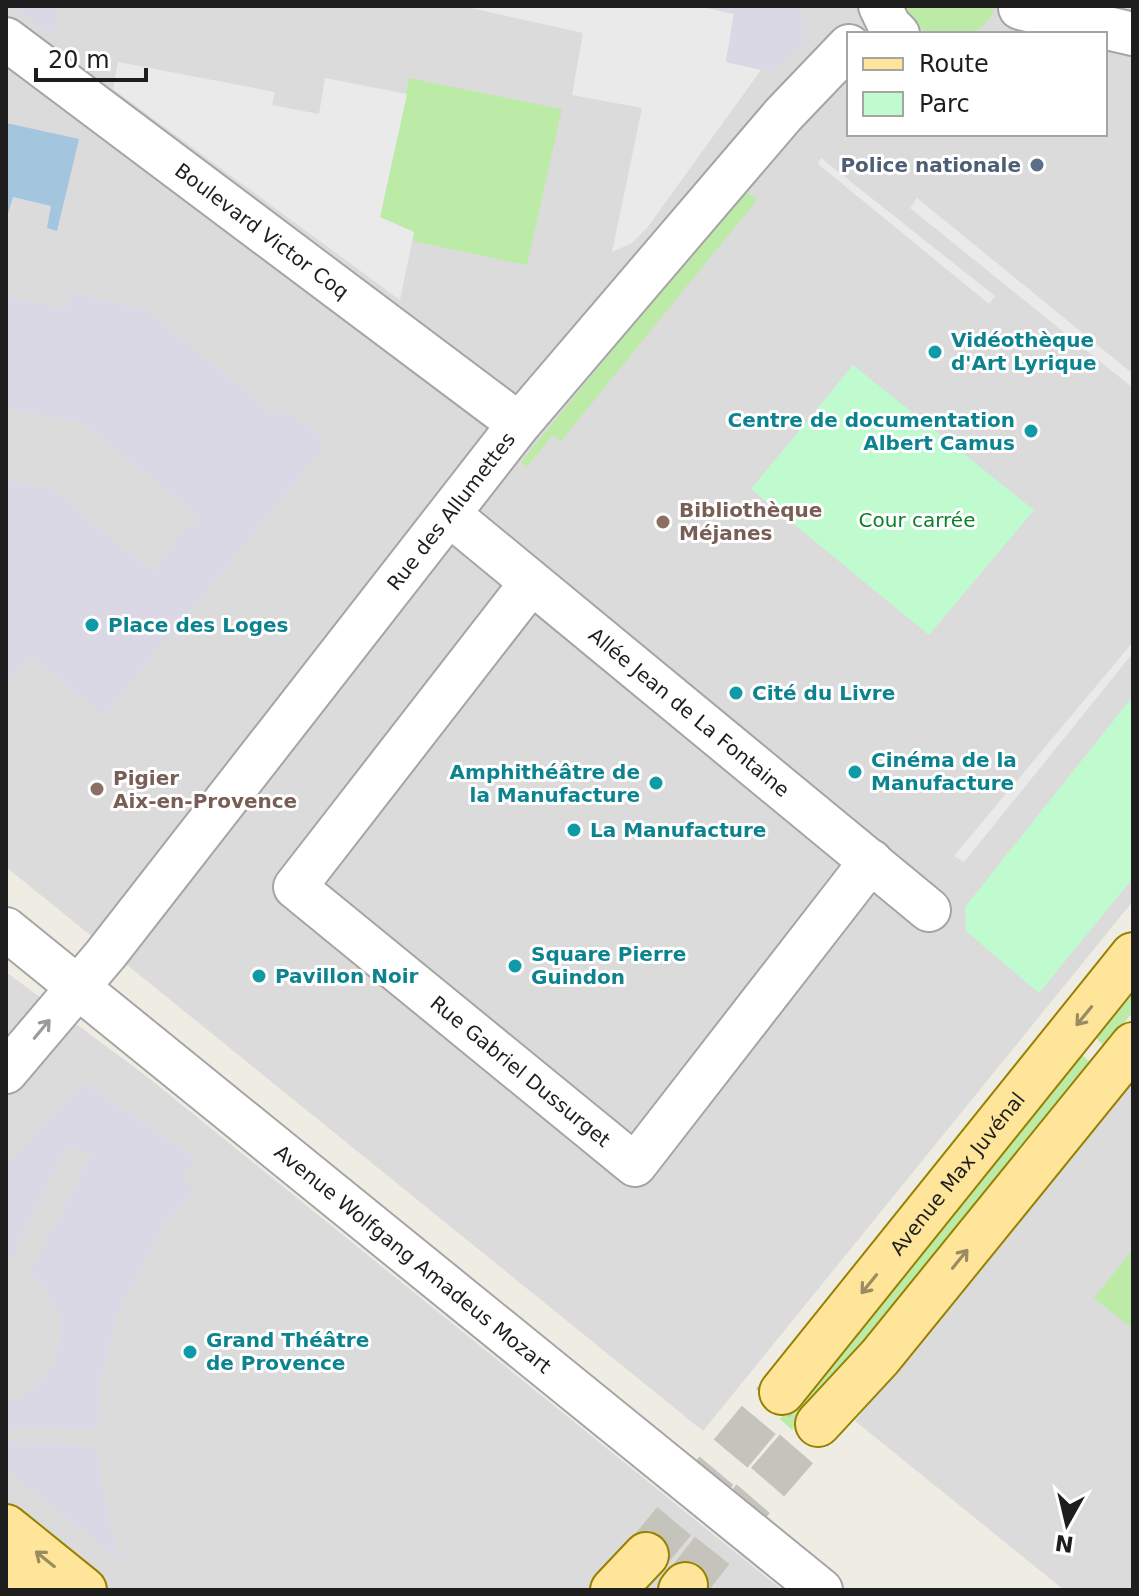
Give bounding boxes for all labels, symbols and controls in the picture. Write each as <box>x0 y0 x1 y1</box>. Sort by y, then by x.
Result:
scale bar <box>36 32 146 82</box>
legend <box>847 32 1107 136</box>
text: 20 m <box>48 46 110 74</box>
text: Route <box>919 50 989 78</box>
text: Parc <box>919 90 970 118</box>
place label: Police nationale <box>840 153 1021 177</box>
marker: Police nationale <box>1028 156 1046 174</box>
street label: Boulevard Victor Coq <box>170 158 354 304</box>
place label: Vidéothèque d'Art Lyrique <box>951 328 1097 375</box>
marker: Vidéothèque d'Art Lyrique <box>926 343 944 361</box>
place label: Centre de documentation Albert Camus <box>727 408 1015 455</box>
marker: Centre de documentation Albert Camus <box>1022 422 1040 440</box>
street label: Rue des Allumettes <box>382 427 520 595</box>
place label: Bibliothèque Méjanes <box>679 498 822 545</box>
park label: Cour carrée <box>859 508 975 532</box>
marker: Bibliothèque Méjanes <box>654 513 672 531</box>
place label: Place des Loges <box>108 613 288 637</box>
marker: Place des Loges <box>83 616 101 634</box>
street label: Allée Jean de La Fontaine <box>584 623 794 802</box>
place label: Cité du Livre <box>752 681 895 705</box>
marker: Cité du Livre <box>727 684 745 702</box>
place label: Cinéma de la Manufacture <box>871 748 1017 795</box>
place label: Amphithéâtre de la Manufacture <box>450 760 640 807</box>
marker: Cinéma de la Manufacture <box>846 763 864 781</box>
place label: Pigier Aix-en-Provence <box>113 766 297 813</box>
marker: Amphithéâtre de la Manufacture <box>647 774 665 792</box>
marker: Pigier Aix-en-Provence <box>88 780 106 798</box>
place label: La Manufacture <box>590 818 766 842</box>
marker: La Manufacture <box>565 821 583 839</box>
place label: Square Pierre Guindon <box>531 942 686 989</box>
marker: Square Pierre Guindon <box>506 957 524 975</box>
place label: Pavillon Noir <box>275 964 418 988</box>
marker: Pavillon Noir <box>250 967 268 985</box>
street label: Rue Gabriel Dussurget <box>426 991 615 1152</box>
one-way arrow <box>1075 1005 1093 1026</box>
one-way arrow <box>33 1019 51 1039</box>
street label: Avenue Max Juvénal <box>885 1088 1030 1260</box>
street label: Avenue Wolfgang Amadeus Mozart <box>270 1140 556 1378</box>
one-way arrow <box>951 1249 969 1270</box>
one-way arrow <box>860 1273 877 1294</box>
place label: Grand Théâtre de Provence <box>206 1328 369 1375</box>
marker: Grand Théâtre de Provence <box>181 1343 199 1361</box>
north arrow <box>1027 1484 1107 1564</box>
text: N <box>1053 1530 1075 1557</box>
one-way arrow <box>35 1550 56 1567</box>

